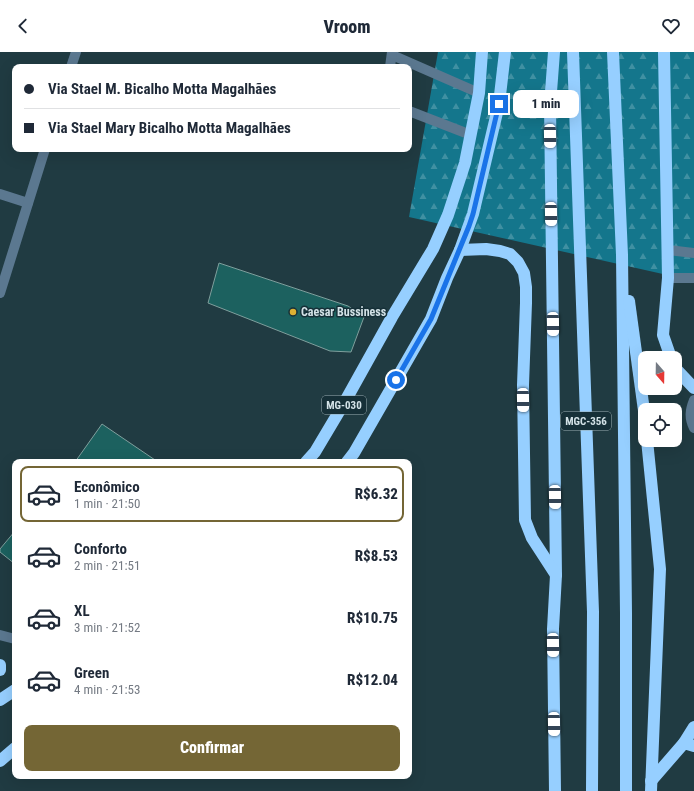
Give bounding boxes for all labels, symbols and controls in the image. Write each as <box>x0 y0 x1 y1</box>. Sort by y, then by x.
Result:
icon: back <box>12 15 34 37</box>
icon: heart <box>660 15 682 37</box>
text: Vroom <box>323 16 371 37</box>
text: Via Stael M. Bicalho Motta Magalhães <box>48 80 276 98</box>
callout: 1 min <box>513 90 579 118</box>
route end <box>490 95 508 113</box>
text: 1 min <box>532 96 560 111</box>
text: Via Stael Mary Bicalho Motta Magalhães <box>48 119 291 137</box>
car <box>544 124 556 148</box>
car <box>545 202 557 226</box>
place label: Caesar Bussiness <box>301 305 387 319</box>
marker: Caesar Bussiness <box>288 307 298 317</box>
car <box>547 312 559 336</box>
north arrow <box>638 351 682 395</box>
map controls <box>638 351 682 447</box>
route start <box>387 371 405 389</box>
car <box>517 388 529 412</box>
road number: MG-030 <box>322 396 366 414</box>
button: locate <box>638 403 682 447</box>
road number: MGC-356 <box>561 412 611 430</box>
icon: car <box>26 476 62 512</box>
text: Econômico <box>74 478 140 496</box>
text: R$6.32 <box>355 485 398 503</box>
car <box>549 485 561 509</box>
text: 1 min · 21:50 <box>74 496 140 511</box>
icon: car <box>26 538 62 574</box>
text: Conforto <box>74 540 127 558</box>
text: R$8.53 <box>355 547 398 565</box>
text: 2 min · 21:51 <box>74 558 140 573</box>
icon: car <box>26 600 62 636</box>
text: XL <box>74 602 90 620</box>
text: R$10.75 <box>347 609 398 627</box>
text: 3 min · 21:52 <box>74 620 140 635</box>
car <box>547 633 559 657</box>
icon: car <box>26 662 62 698</box>
text: Green <box>74 664 109 682</box>
text: R$12.04 <box>347 671 398 689</box>
text: 4 min · 21:53 <box>74 682 140 697</box>
car <box>548 712 560 736</box>
button: Confirmar <box>24 725 400 771</box>

